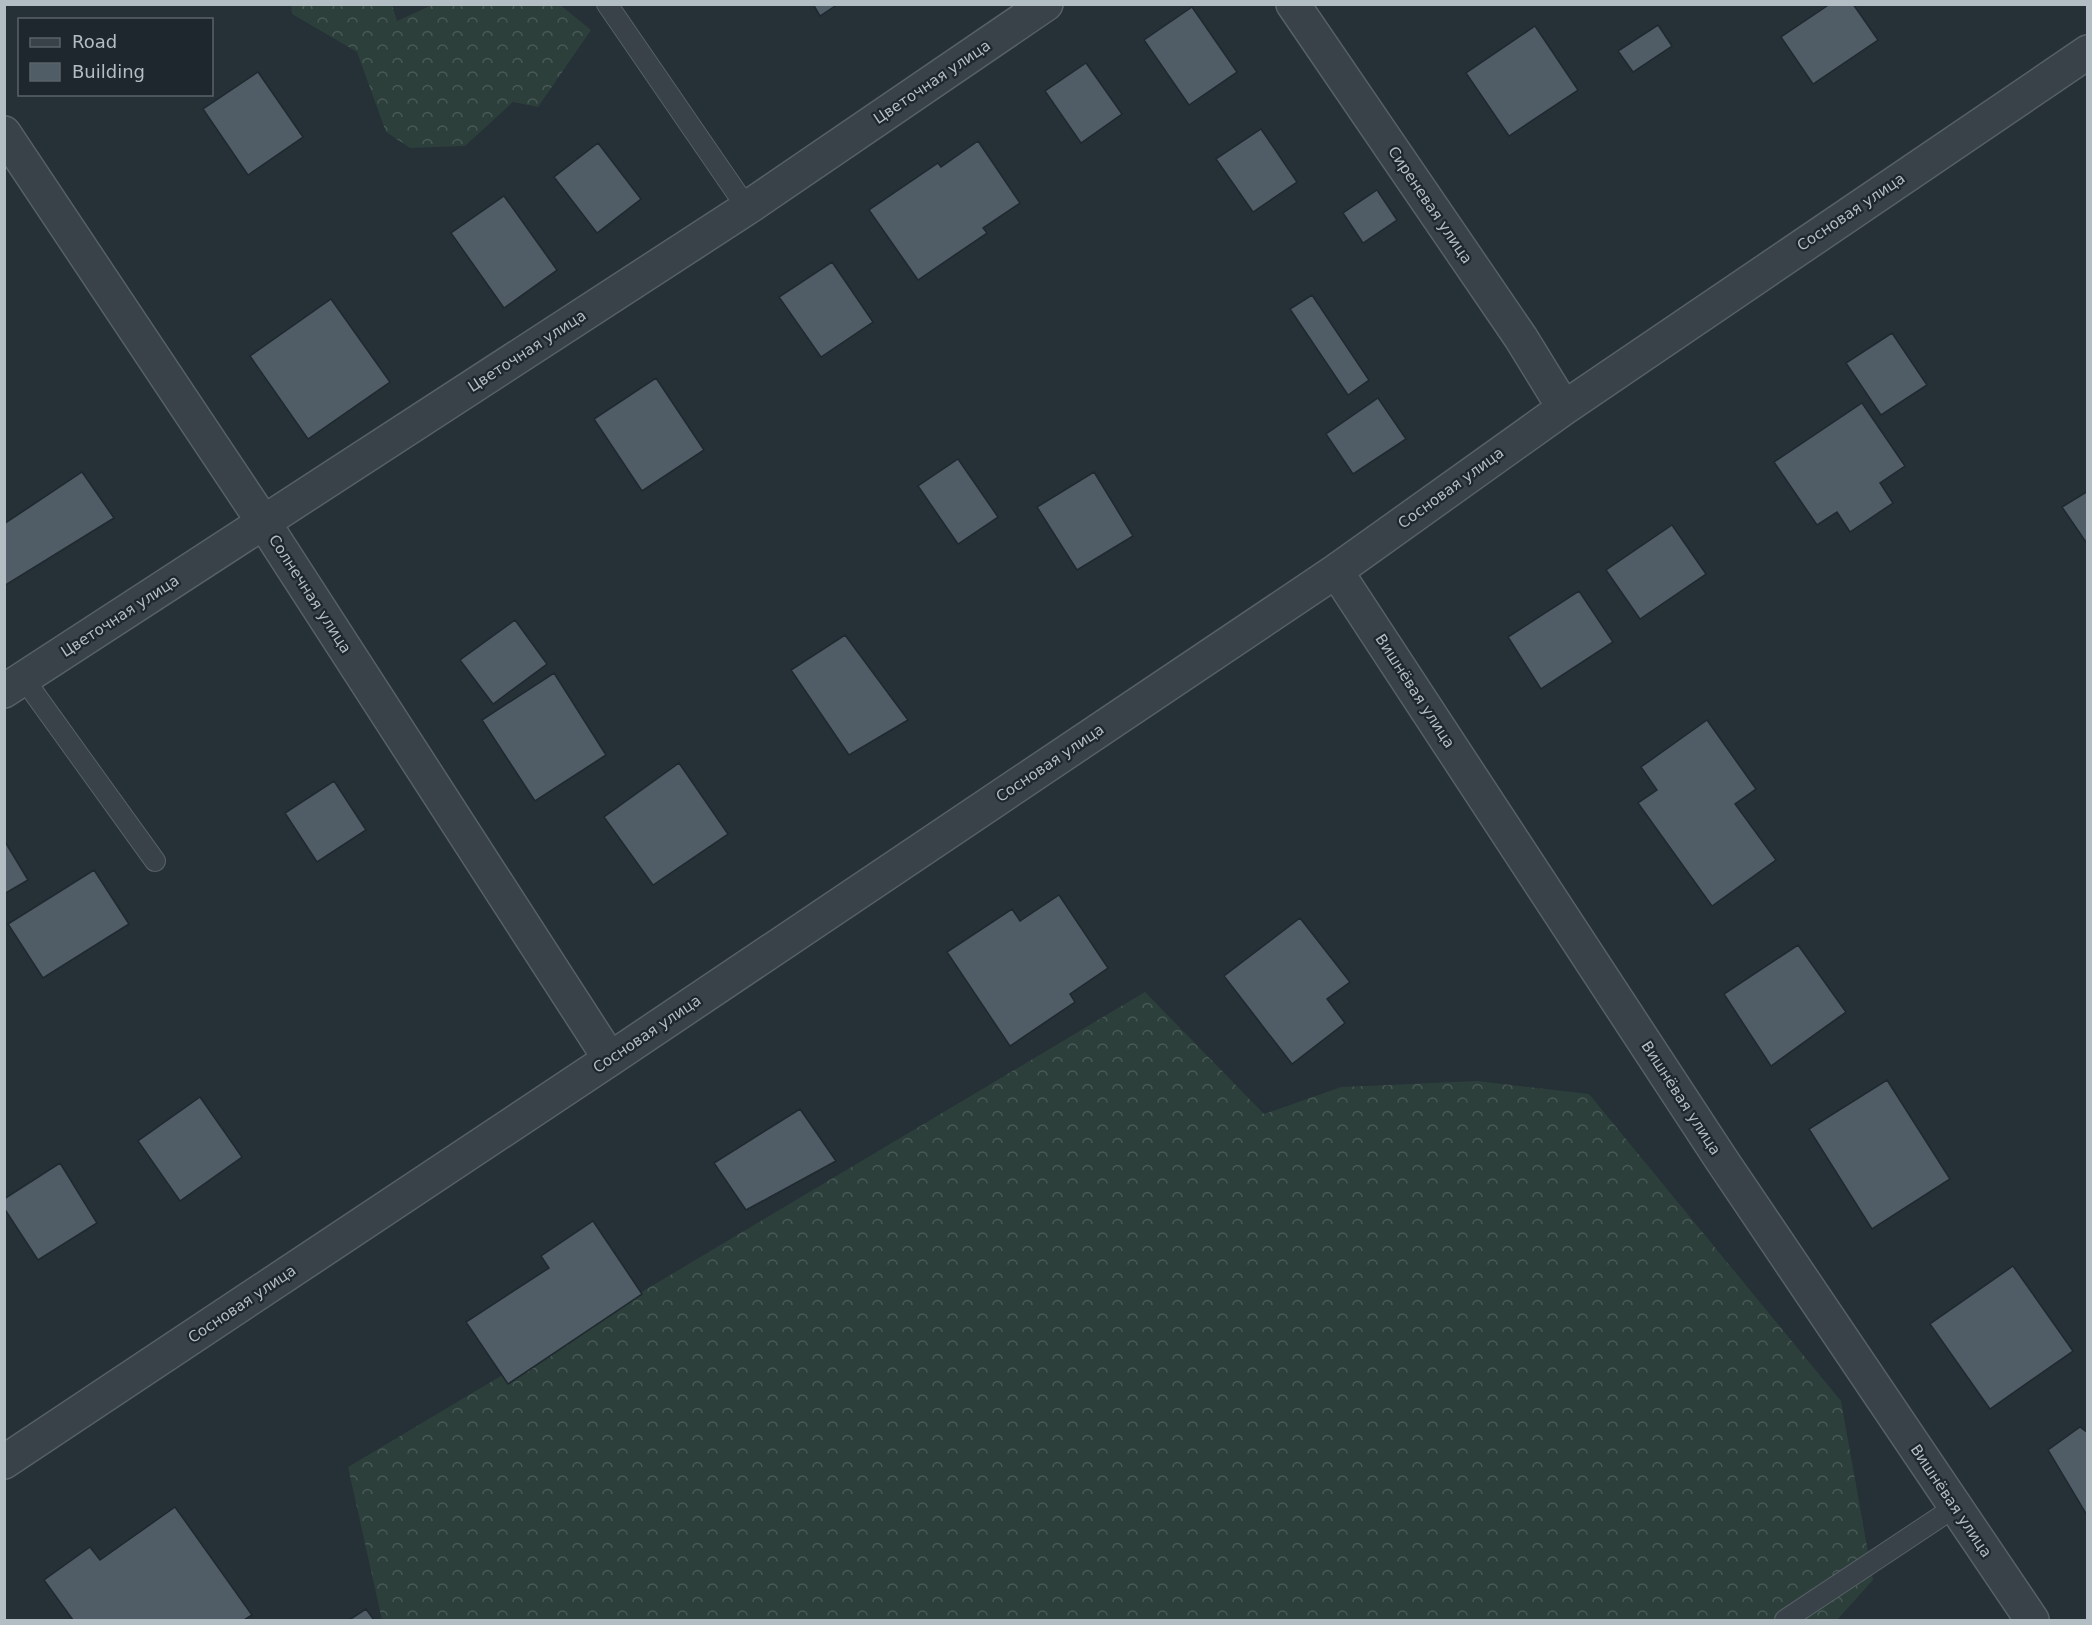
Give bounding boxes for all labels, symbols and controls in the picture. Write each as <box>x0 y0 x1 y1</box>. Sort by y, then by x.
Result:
legend <box>18 18 213 96</box>
text: Road <box>72 31 117 52</box>
street label: Цветочная улица <box>870 36 994 128</box>
text: Building <box>72 61 145 82</box>
street label: Сиреневая улица <box>1384 143 1476 267</box>
street label: Сосновая улица <box>1794 169 1908 255</box>
street label: Цветочная улица <box>465 306 589 396</box>
street label: Сосновая улица <box>1395 444 1507 532</box>
street label: Солнечная улица <box>265 531 355 657</box>
street label: Цветочная улица <box>58 571 182 661</box>
street label: Вишнёвая улица <box>1371 631 1459 751</box>
street label: Сосновая улица <box>993 720 1107 806</box>
street label: Сосновая улица <box>590 991 704 1077</box>
street label: Вишнёвая улица <box>1637 1038 1725 1158</box>
street label: Сосновая улица <box>185 1261 299 1347</box>
street label: Вишнёвая улица <box>1907 1441 1995 1561</box>

